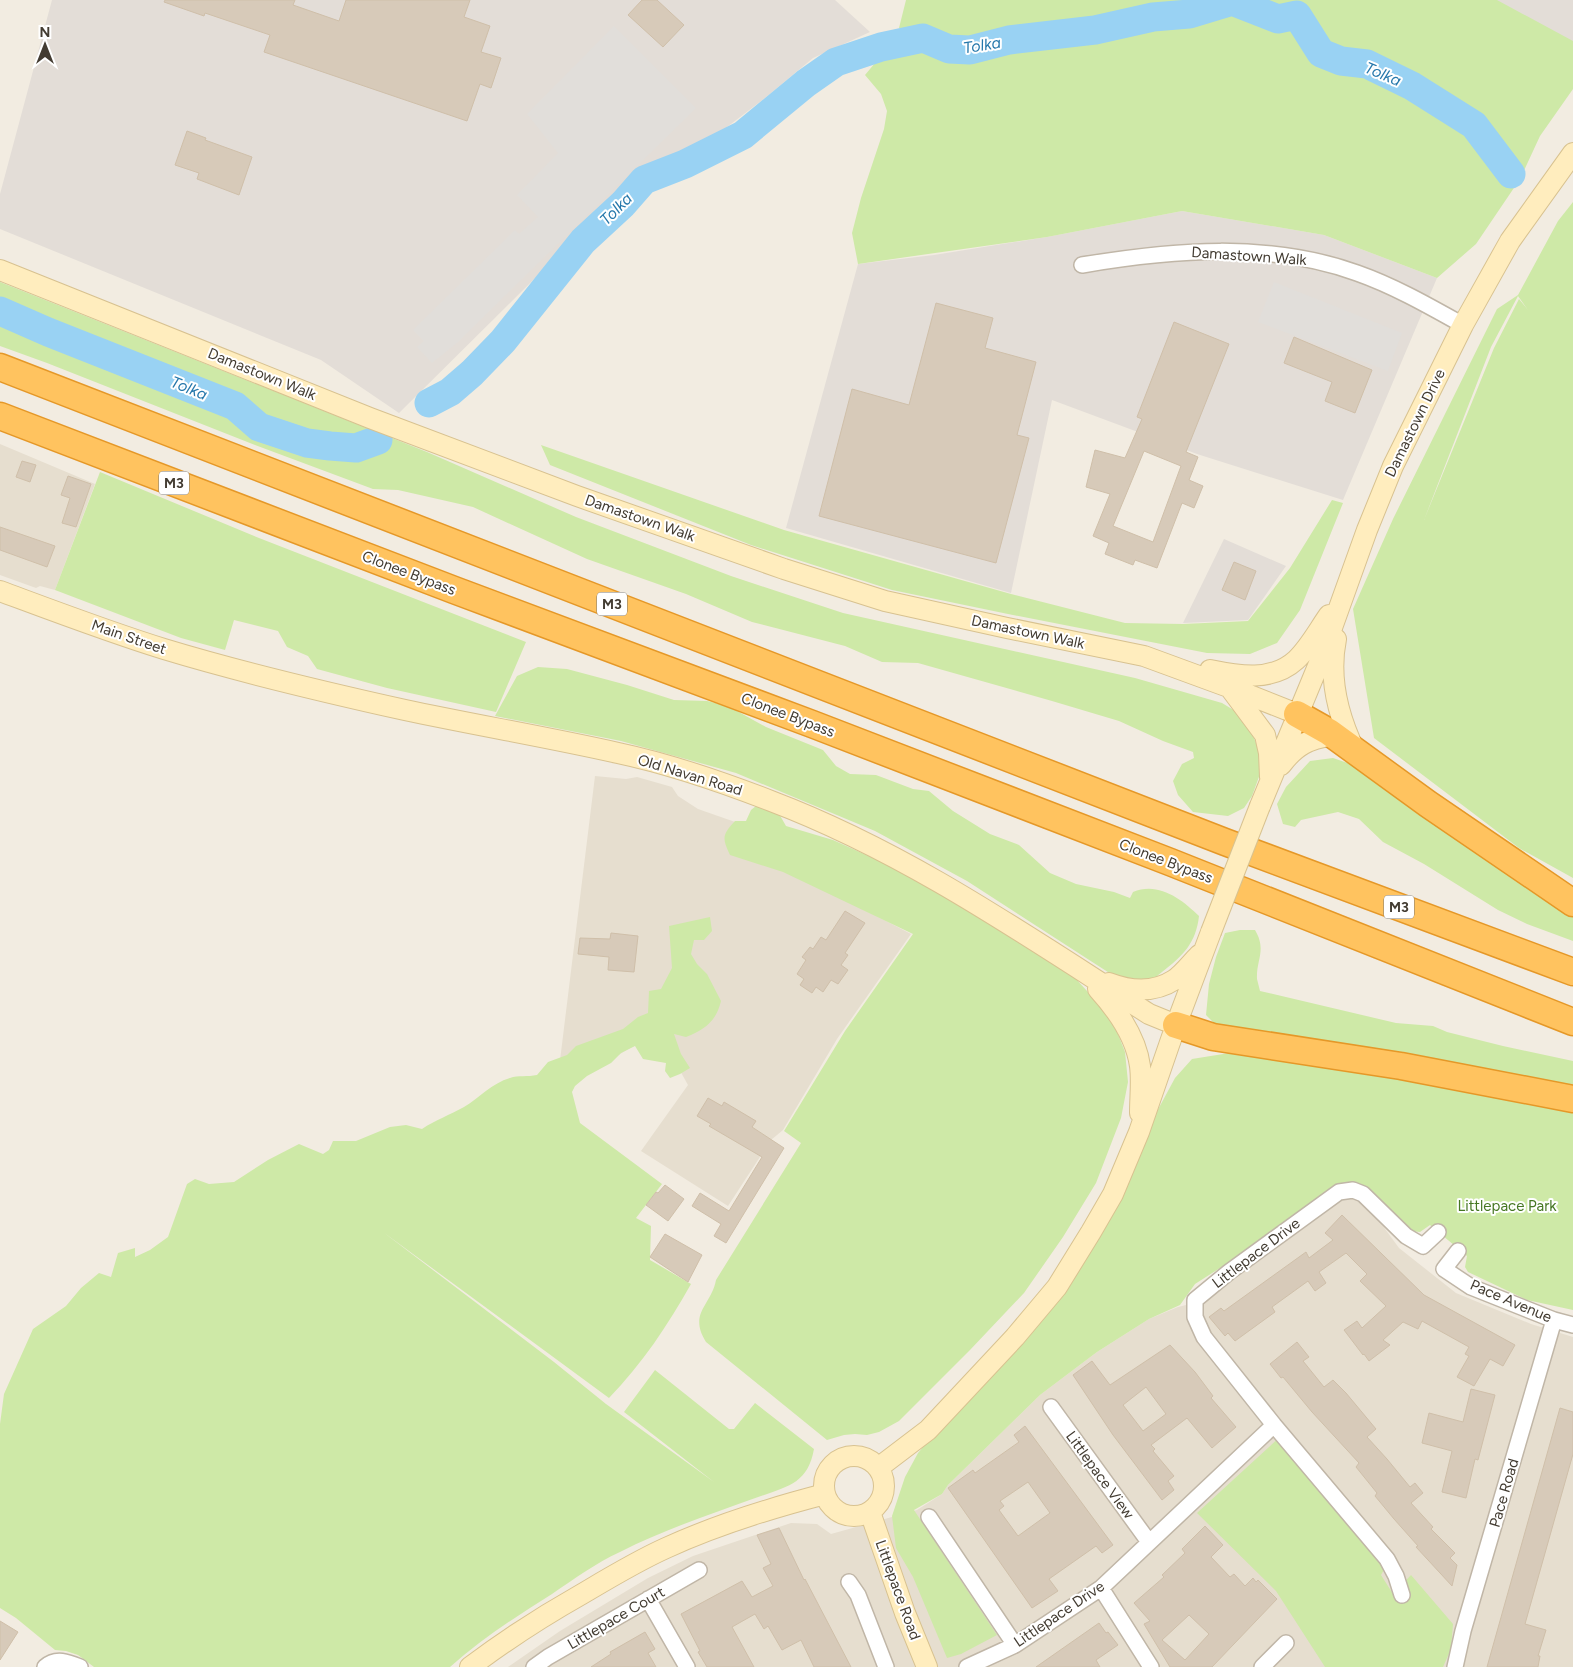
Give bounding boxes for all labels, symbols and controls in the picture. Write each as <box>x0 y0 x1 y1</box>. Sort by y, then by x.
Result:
north arrow <box>20 20 70 70</box>
text: N <box>40 24 50 41</box>
water label: Tolka <box>962 33 1002 57</box>
water label: Tolka <box>1362 58 1404 90</box>
water label: Tolka <box>596 189 636 229</box>
street label: Damastown Walk <box>1191 243 1308 269</box>
street label: Damastown Walk <box>205 344 320 404</box>
street label: Damastown Drive <box>1381 366 1449 480</box>
water label: Tolka <box>168 372 210 404</box>
road number: M3 <box>159 472 189 494</box>
street label: Damastown Walk <box>583 491 698 546</box>
street label: Clonee Bypass <box>360 547 458 599</box>
road number: M3 <box>597 592 627 616</box>
street label: Damastown Walk <box>970 611 1087 653</box>
street label: Main Street <box>89 616 169 658</box>
street label: Clonee Bypass <box>739 689 837 741</box>
street label: Old Navan Road <box>636 751 744 799</box>
street label: Clonee Bypass <box>1117 835 1215 887</box>
road number: M3 <box>1384 896 1414 919</box>
park label: Littlepace Park <box>1457 1197 1557 1215</box>
street label: Littlepace Drive <box>1209 1214 1303 1292</box>
street label: Pace Avenue <box>1467 1276 1555 1326</box>
street label: Littlepace View <box>1062 1428 1138 1523</box>
street label: Pace Road <box>1486 1457 1522 1529</box>
street label: Littlepace Road <box>872 1538 924 1642</box>
street label: Littlepace Drive <box>1010 1577 1108 1651</box>
street label: Littlepace Court <box>564 1583 668 1653</box>

